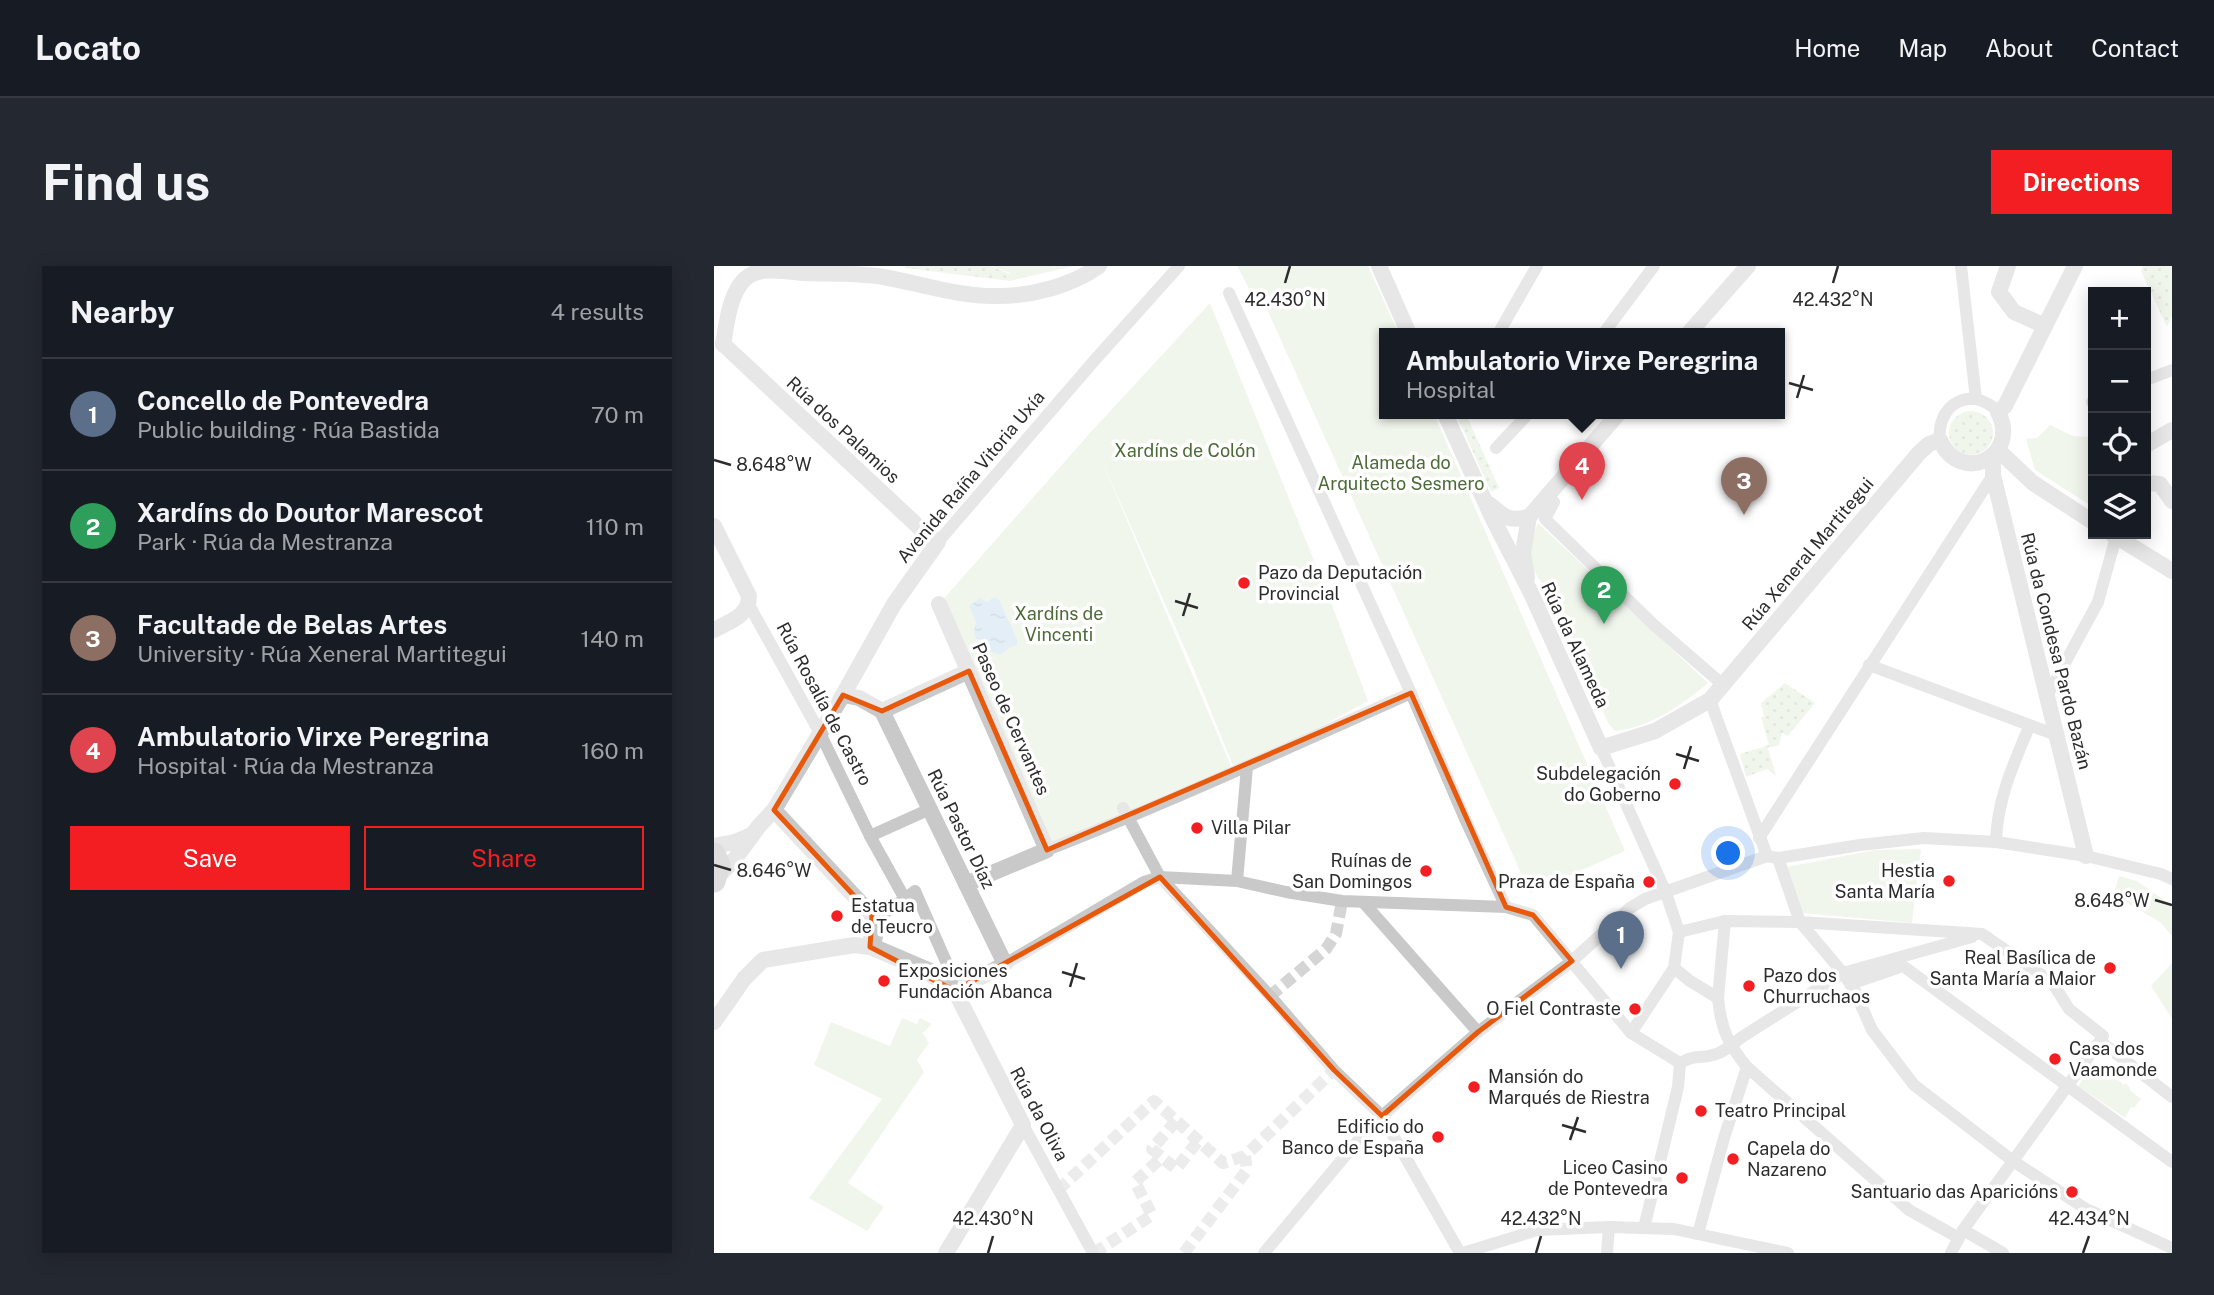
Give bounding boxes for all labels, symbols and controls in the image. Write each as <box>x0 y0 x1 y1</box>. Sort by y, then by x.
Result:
text: Locato <box>35 29 141 67</box>
text: Home <box>1794 34 1860 62</box>
text: Map <box>1898 34 1947 62</box>
text: About <box>1985 34 2053 62</box>
text: Contact <box>2091 34 2179 62</box>
button: Directions <box>1991 150 2172 214</box>
text: Find us <box>42 153 210 211</box>
map controls <box>2088 287 2151 539</box>
button: + <box>2088 287 2151 350</box>
text: 42.430°N <box>1244 289 1326 310</box>
text: 42.432°N <box>1792 289 1874 310</box>
text: Nearby <box>70 294 174 330</box>
text: 4 results <box>550 298 644 325</box>
popup <box>1379 328 1785 419</box>
text: Ambulatorio Virxe Peregrina <box>1406 345 1758 376</box>
button: − <box>2088 350 2151 413</box>
street label: Rúa dos Palamios <box>783 372 904 487</box>
text: Hospital <box>1406 376 1496 403</box>
text: Concello de Pontevedra <box>137 385 429 416</box>
street label: Avenida Raíña Vitoria Uxía <box>893 387 1049 567</box>
text: 1 <box>88 401 98 428</box>
text: 70 m <box>591 401 644 428</box>
button: locate <box>2088 413 2151 476</box>
text: Public building · Rúa Bastida <box>137 416 440 443</box>
park label: Xardíns de Colón <box>1114 440 1256 461</box>
pin: 4 <box>1559 442 1605 500</box>
park label: Alameda do Arquitecto Sesmero <box>1317 452 1485 494</box>
text: 8.648°W <box>736 454 812 475</box>
pin: 3 <box>1721 457 1767 515</box>
street label: Rúa Xeneral Martitegui <box>1738 473 1878 634</box>
button: layers <box>2088 476 2151 539</box>
text: Xardíns do Doutor Marescot <box>137 497 483 528</box>
text: 2 <box>86 513 100 540</box>
text: 110 m <box>586 513 644 540</box>
text: Park · Rúa da Mestranza <box>137 528 393 555</box>
street label: Rúa da Condesa Pardo Bazán <box>2017 530 2096 771</box>
place label: Pazo da Deputación Provincial <box>1258 562 1422 604</box>
pin: 2 <box>1581 566 1627 624</box>
marker: Pazo da Deputación Provincial <box>1236 575 1252 591</box>
street label: Rúa da Alameda <box>1537 579 1614 711</box>
park label: Xardíns de Vincenti <box>1015 603 1103 645</box>
text: Facultade de Belas Artes <box>137 609 447 640</box>
street label: Rúa Rosalía de Castro <box>772 618 876 789</box>
text: 3 <box>85 625 101 652</box>
text: 140 m <box>581 625 644 652</box>
street label: Paseo de Cervantes <box>968 639 1055 798</box>
text: University · Rúa Xeneral Martitegui <box>137 640 507 667</box>
text: Ambulatorio Virxe Peregrina <box>137 721 489 752</box>
text: 4 <box>85 737 101 764</box>
text: 160 m <box>581 737 644 764</box>
text: Hospital · Rúa da Mestranza <box>137 752 434 779</box>
place label: Subdelegación do Goberno <box>1536 763 1661 805</box>
street label: Rúa Pastor Díaz <box>923 765 1000 892</box>
marker: Subdelegación do Goberno <box>1667 776 1683 792</box>
place label: Villa Pilar <box>1211 817 1291 838</box>
marker: Villa Pilar <box>1189 820 1205 836</box>
button: Save <box>70 826 350 890</box>
button: Share <box>364 826 644 890</box>
your location <box>1711 836 1745 870</box>
place label: Ruínas de San Domingos <box>1292 850 1412 892</box>
text: 8.646°W <box>737 860 811 881</box>
place label: Hestia Santa María <box>1835 860 1935 902</box>
marker: Ruínas de San Domingos <box>1418 863 1434 879</box>
place label: Praza de España <box>1498 871 1635 892</box>
marker: Hestia Santa María <box>1941 873 1957 889</box>
marker: Praza de España <box>1641 874 1657 890</box>
text: 8.648°W <box>2074 890 2150 911</box>
place label: Estatua de Teucro <box>851 895 933 937</box>
marker: Estatua de Teucro <box>829 908 845 924</box>
pin: 1 <box>1598 911 1644 969</box>
place label: Real Basílica de Santa María a Maior <box>1929 947 2096 989</box>
place label: Exposiciones Fundación Abanca <box>898 960 1053 1002</box>
marker: Real Basílica de Santa María a Maior <box>2102 960 2118 976</box>
place label: Pazo dos Churruchaos <box>1763 965 1870 1007</box>
marker: Exposiciones Fundación Abanca <box>876 973 892 989</box>
marker: Pazo dos Churruchaos <box>1741 978 1757 994</box>
place label: O Fiel Contraste <box>1486 998 1621 1019</box>
marker: O Fiel Contraste <box>1627 1001 1643 1017</box>
place label: Casa dos Vaamonde <box>2069 1038 2157 1080</box>
marker: Casa dos Vaamonde <box>2047 1051 2063 1067</box>
street label: Rúa da Oliva <box>1006 1063 1073 1164</box>
place label: Mansión do Marqués de Riestra <box>1488 1066 1650 1108</box>
marker: Mansión do Marqués de Riestra <box>1466 1079 1482 1095</box>
place label: Teatro Principal <box>1715 1100 1846 1121</box>
marker: Teatro Principal <box>1693 1103 1709 1119</box>
place label: Edificio do Banco de España <box>1282 1116 1424 1158</box>
marker: Edificio do Banco de España <box>1430 1129 1446 1145</box>
place label: Capela do Nazareno <box>1747 1138 1831 1180</box>
marker: Capela do Nazareno <box>1725 1151 1741 1167</box>
place label: Liceo Casino de Pontevedra <box>1548 1157 1668 1199</box>
marker: Liceo Casino de Pontevedra <box>1674 1170 1690 1186</box>
place label: Santuario das Aparicións <box>1850 1181 2058 1202</box>
marker: Santuario das Aparicións <box>2064 1184 2080 1200</box>
text: 42.430°N <box>952 1208 1034 1229</box>
text: 42.432°N <box>1500 1208 1582 1229</box>
text: 42.434°N <box>2048 1208 2130 1229</box>

